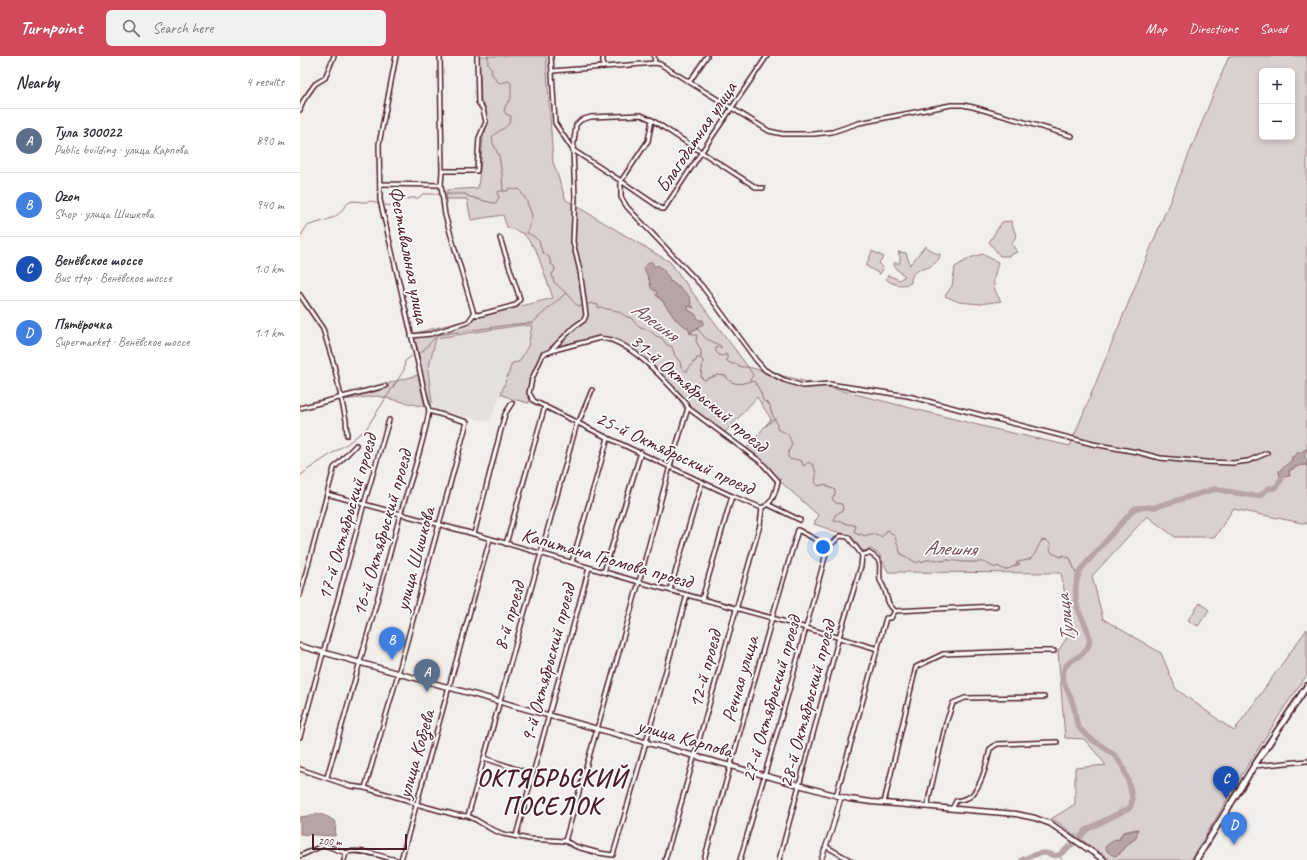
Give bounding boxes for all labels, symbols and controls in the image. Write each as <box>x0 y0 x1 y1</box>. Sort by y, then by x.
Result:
search box <box>106 10 386 46</box>
text: Turnpoint <box>20 16 82 40</box>
icon: search <box>120 17 142 39</box>
text: Search here <box>152 19 214 38</box>
text: Map <box>1146 20 1167 37</box>
text: Directions <box>1189 20 1238 37</box>
text: Saved <box>1260 20 1287 37</box>
map controls <box>1259 68 1295 140</box>
button: + <box>1259 68 1295 104</box>
text: Nearby <box>16 72 59 93</box>
text: 4 results <box>246 74 284 90</box>
street label: Благодатная улица <box>650 75 743 197</box>
button: − <box>1259 104 1295 140</box>
text: Тула 300022 <box>54 123 122 142</box>
text: A <box>26 133 32 149</box>
text: 890 m <box>256 133 284 149</box>
text: Public building · улица Карпова <box>54 142 188 158</box>
street label: Фестивальная улица <box>383 184 435 328</box>
text: Ozon <box>54 187 79 206</box>
text: B <box>26 197 32 213</box>
text: 940 m <box>256 197 284 213</box>
text: Shop · улица Шишкова <box>54 206 154 222</box>
text: Венёвское шоссе <box>54 251 142 270</box>
text: C <box>26 261 32 277</box>
text: 1.0 km <box>254 261 284 277</box>
text: Bus stop · Венёвское шоссе <box>54 270 172 286</box>
water label: Алешня <box>627 295 686 349</box>
text: Пятёрочка <box>54 315 111 334</box>
text: D <box>25 325 33 341</box>
text: 1.1 km <box>254 325 284 341</box>
street label: 31-й Октябрьский проезд <box>625 328 774 459</box>
text: Supermarket · Венёвское шоссе <box>54 334 190 350</box>
street label: 25-й Октябрьский проезд <box>592 405 760 501</box>
street label: 17-й Октябрьский проезд <box>311 429 383 603</box>
street label: 16-й Октябрьский проезд <box>346 445 418 619</box>
street label: улица Шишкова <box>389 503 441 614</box>
street label: Капитана Громова проезд <box>519 522 697 595</box>
water label: Алешня <box>924 534 980 562</box>
your location <box>813 537 833 557</box>
street label: 8-й проезд <box>487 577 531 653</box>
street label: 9-й Октябрьский проезд <box>515 579 582 745</box>
water label: Тулица <box>1049 591 1081 645</box>
street label: 27-й Октябрьский проезд <box>735 611 807 785</box>
street label: 28-й Октябрьский проезд <box>773 616 842 790</box>
street label: 12-й проезд <box>683 626 728 711</box>
pin: B <box>379 627 405 660</box>
street label: Речная улица <box>716 631 765 725</box>
pin: A <box>414 659 440 692</box>
street label: улица Кобзева <box>391 705 442 802</box>
street label: улица Карпова <box>634 712 737 764</box>
district label: ОКТЯБРЬСКИЙ ПОСЕЛОК <box>477 763 631 821</box>
pin: C <box>1213 766 1239 799</box>
pin: D <box>1221 812 1247 845</box>
scale bar <box>312 832 407 851</box>
text: 200 m <box>318 834 342 848</box>

